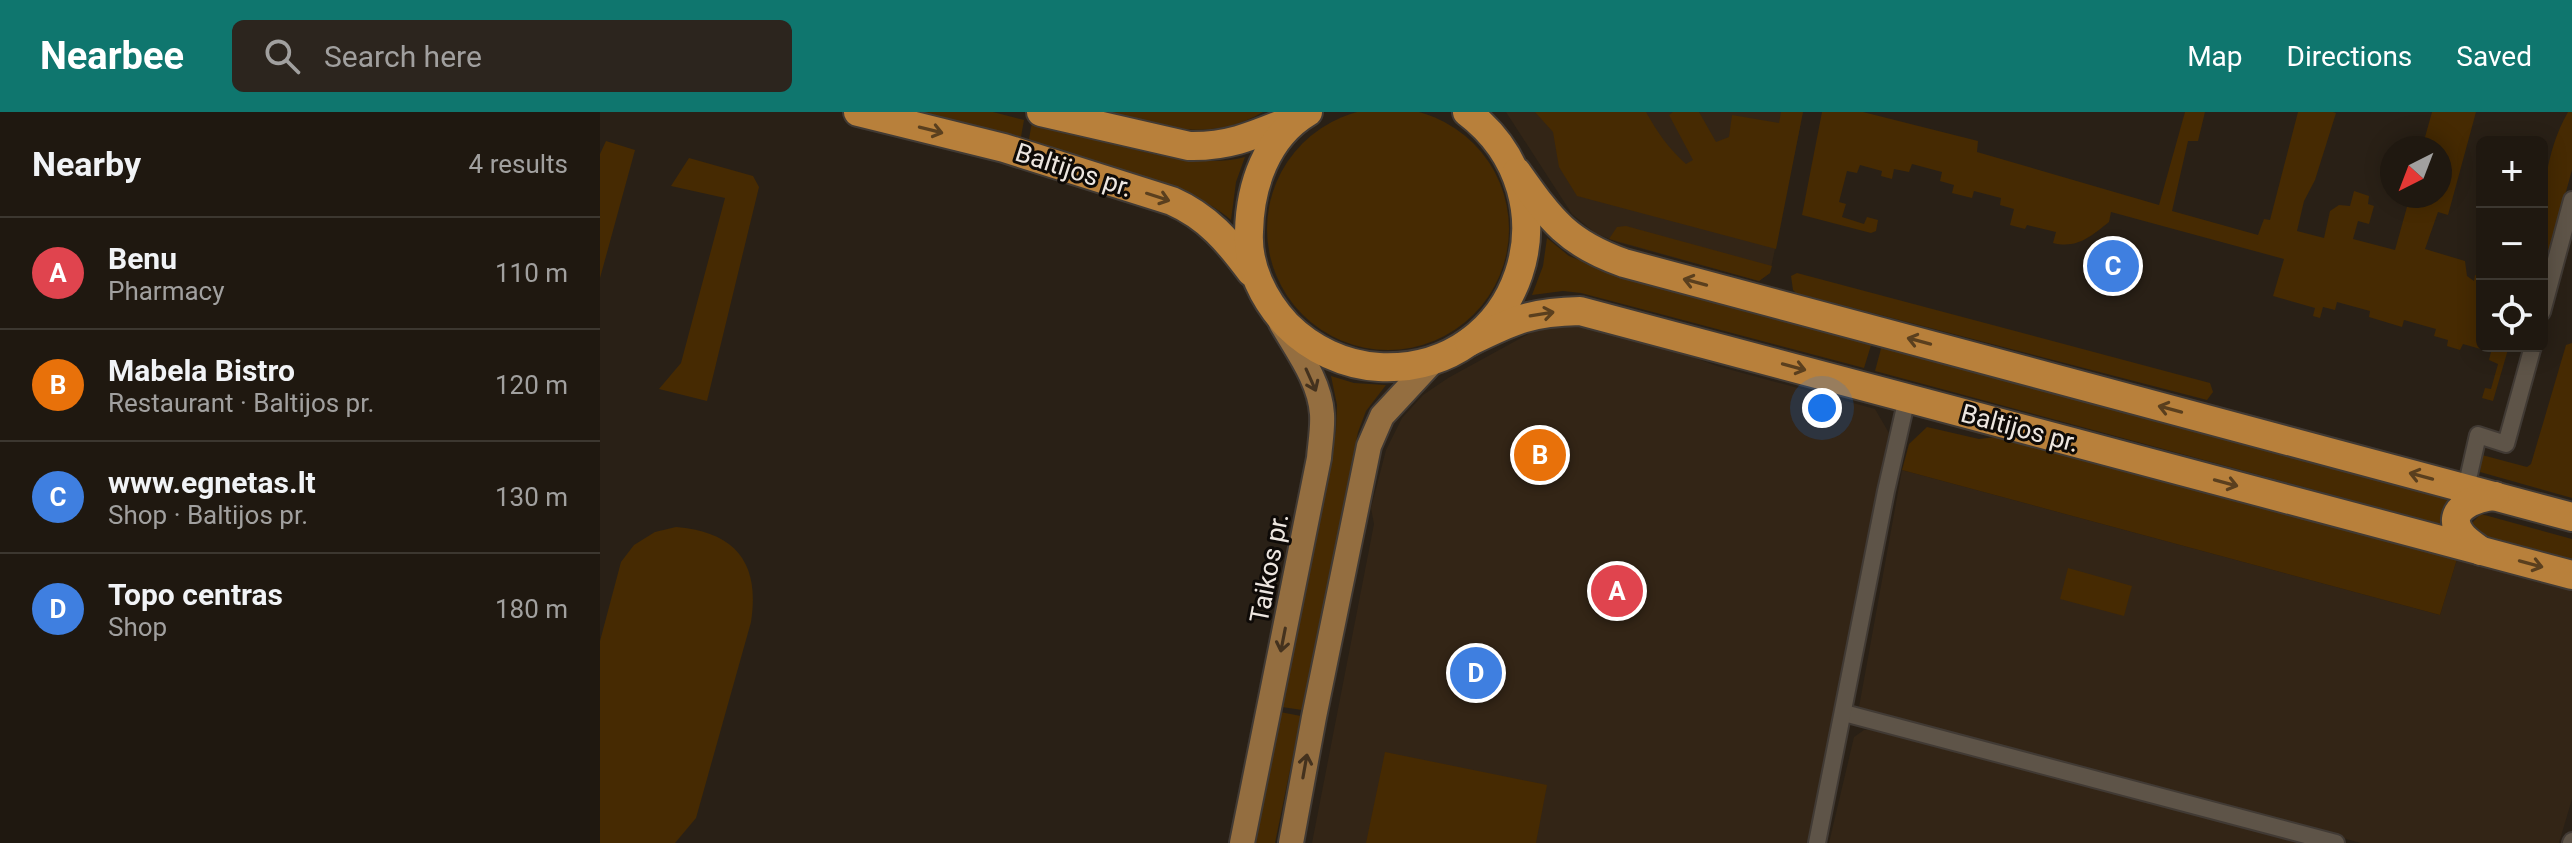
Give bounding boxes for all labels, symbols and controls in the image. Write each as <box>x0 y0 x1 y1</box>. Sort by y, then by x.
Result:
search box <box>232 20 792 92</box>
text: Nearbee <box>40 34 184 78</box>
icon: search <box>260 34 304 78</box>
text: Search here <box>324 39 482 74</box>
text: Map <box>2187 40 2243 73</box>
text: Directions <box>2287 40 2412 73</box>
text: Saved <box>2456 40 2532 73</box>
one-way arrow <box>917 123 943 138</box>
north arrow <box>2380 136 2452 208</box>
map controls <box>2476 136 2548 352</box>
button: + <box>2476 136 2548 208</box>
street label: Baltijos pr. <box>1012 137 1136 203</box>
text: Nearby <box>32 144 141 184</box>
text: 4 results <box>469 149 568 179</box>
one-way arrow <box>1145 191 1170 205</box>
button: − <box>2476 208 2548 280</box>
pin: C <box>2087 236 2139 296</box>
text: Benu <box>108 241 177 276</box>
text: A <box>49 258 67 288</box>
text: 110 m <box>495 258 568 288</box>
one-way arrow <box>1683 273 1709 288</box>
text: Pharmacy <box>108 276 225 306</box>
button: locate <box>2476 280 2548 352</box>
one-way arrow <box>1528 306 1554 321</box>
one-way arrow <box>1906 333 1932 348</box>
text: Mabela Bistro <box>108 353 295 388</box>
one-way arrow <box>1781 361 1807 376</box>
one-way arrow <box>1305 367 1320 392</box>
text: B <box>50 370 66 400</box>
text: 120 m <box>495 370 568 400</box>
text: Restaurant · Baltijos pr. <box>108 388 374 418</box>
your location <box>1802 388 1842 428</box>
street label: Baltijos pr. <box>1958 398 2082 458</box>
one-way arrow <box>2157 401 2183 416</box>
pin: B <box>1514 425 1566 485</box>
text: www.egnetas.lt <box>108 465 316 500</box>
one-way arrow <box>2408 468 2434 483</box>
one-way arrow <box>2212 476 2238 491</box>
text: C <box>49 482 67 512</box>
text: 130 m <box>495 482 568 512</box>
text: Shop · Baltijos pr. <box>108 500 308 530</box>
street label: Taikos pr. <box>1244 511 1294 625</box>
one-way arrow <box>2518 558 2544 573</box>
pin: A <box>1591 561 1643 621</box>
text: Topo centras <box>108 577 283 612</box>
text: D <box>50 594 66 624</box>
text: 180 m <box>495 594 568 624</box>
text: Shop <box>108 612 167 642</box>
one-way arrow <box>1275 626 1290 652</box>
pin: D <box>1450 643 1502 703</box>
one-way arrow <box>1298 754 1313 779</box>

